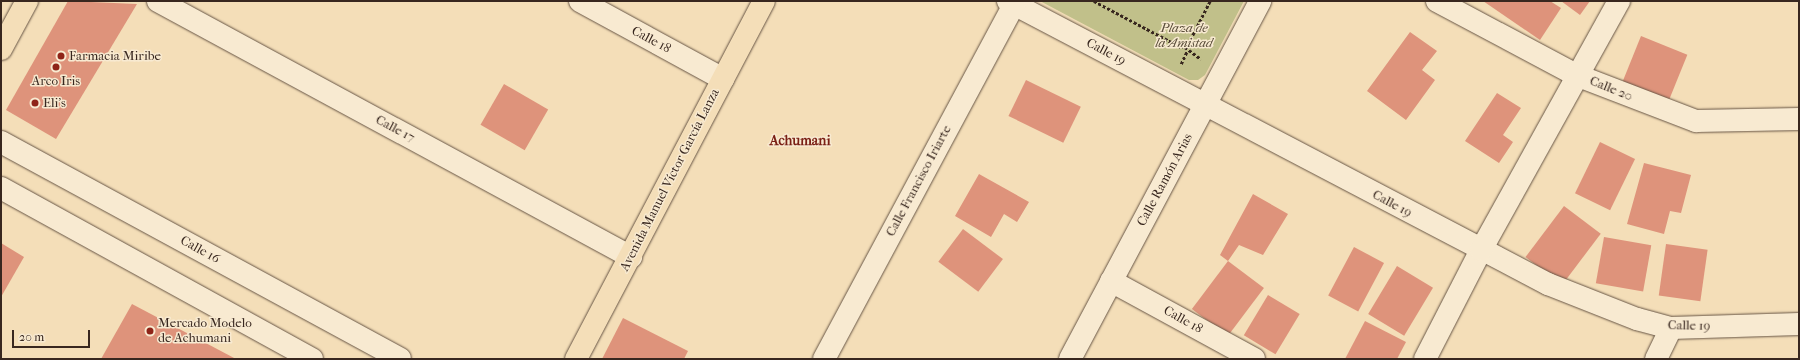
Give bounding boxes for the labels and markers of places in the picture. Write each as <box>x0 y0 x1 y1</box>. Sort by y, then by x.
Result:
place label: Farmacia Miribe <box>69 48 161 64</box>
marker: Farmacia Miribe <box>56 51 66 61</box>
marker: Arco Iris <box>51 62 61 72</box>
place label: Arco Iris <box>32 73 80 89</box>
place label: Eli's <box>43 95 66 111</box>
marker: Eli's <box>30 98 40 108</box>
place label: Mercado Modelo de Achumani <box>158 316 252 347</box>
marker: Mercado Modelo de Achumani <box>145 326 155 336</box>

